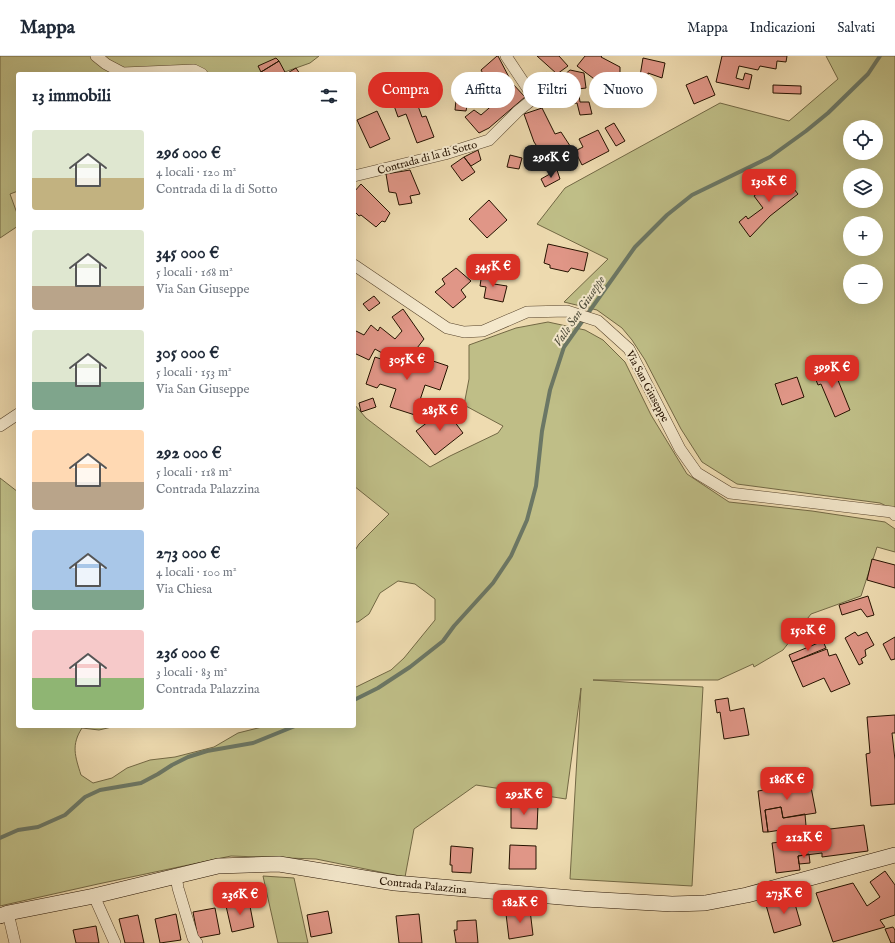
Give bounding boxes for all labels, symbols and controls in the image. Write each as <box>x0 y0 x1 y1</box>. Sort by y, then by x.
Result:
text: Mappa <box>20 16 75 40</box>
text: Mappa <box>687 19 728 37</box>
text: Indicazioni <box>750 19 815 37</box>
text: Salvati <box>837 19 875 37</box>
chip: Compra <box>368 72 443 108</box>
chip: Affitta <box>451 72 515 108</box>
chip: Filtri <box>523 72 581 108</box>
chip: Nuovo <box>589 72 657 108</box>
icon: filters <box>318 85 340 107</box>
text: 13 immobili <box>32 86 111 107</box>
map controls <box>843 120 883 304</box>
button: locate <box>843 120 883 160</box>
street label: Contrada di la di Sotto <box>376 138 479 178</box>
text: 296 000 € <box>156 143 221 164</box>
pin: 296K € <box>518 145 584 179</box>
icon: home <box>64 146 112 194</box>
text: 296K € <box>532 149 570 166</box>
text: 4 locali · 120 m² <box>156 164 236 181</box>
button: layers <box>843 168 883 208</box>
pin: 130K € <box>736 169 802 203</box>
text: 130K € <box>751 173 787 190</box>
text: Contrada di la di Sotto <box>156 181 277 198</box>
button: + <box>843 216 883 256</box>
text: 345 000 € <box>156 243 219 264</box>
icon: home <box>64 246 112 294</box>
pin: 345K € <box>460 254 526 288</box>
text: 345K € <box>475 258 511 275</box>
text: 5 locali · 168 m² <box>156 264 233 281</box>
button: − <box>843 264 883 304</box>
water label: Valle San Giuseppe <box>550 273 608 349</box>
text: Via San Giuseppe <box>156 281 250 298</box>
text: 305 000 € <box>156 343 219 364</box>
icon: home <box>64 346 112 394</box>
pin: 305K € <box>374 347 440 381</box>
street label: Via San Giuseppe <box>622 347 672 425</box>
text: 305K € <box>389 351 425 368</box>
pin: 399K € <box>799 355 865 389</box>
text: 399K € <box>814 359 850 376</box>
text: 5 locali · 153 m² <box>156 364 232 381</box>
text: Via San Giuseppe <box>156 381 250 398</box>
pin: 285K € <box>407 398 473 432</box>
text: 285K € <box>422 402 458 419</box>
text: 292 000 € <box>156 443 222 464</box>
icon: home <box>64 446 112 494</box>
text: 5 locali · 118 m² <box>156 464 232 481</box>
text: Contrada Palazzina <box>156 481 260 498</box>
text: 273 000 € <box>156 543 221 564</box>
icon: home <box>64 546 112 594</box>
text: 4 locali · 100 m² <box>156 564 237 581</box>
text: Via Chiesa <box>156 581 212 598</box>
pin: 150K € <box>775 618 841 652</box>
text: 150K € <box>790 622 826 639</box>
text: 236 000 € <box>156 643 220 664</box>
icon: home <box>64 646 112 694</box>
text: 3 locali · 83 m² <box>156 664 227 681</box>
text: Contrada Palazzina <box>156 681 260 698</box>
pin: 186K € <box>754 767 820 801</box>
text: 186K € <box>769 771 805 788</box>
pin: 292K € <box>491 782 557 816</box>
text: 292K € <box>505 786 543 803</box>
pin: 212K € <box>771 825 837 859</box>
text: 212K € <box>786 829 822 846</box>
street label: Contrada Palazzina <box>379 874 467 898</box>
pin: 273K € <box>751 881 817 915</box>
pin: 236K € <box>207 882 273 916</box>
text: 273K € <box>766 885 802 902</box>
text: 236K € <box>222 886 258 903</box>
pin: 182K € <box>487 890 553 924</box>
text: 182K € <box>502 894 538 911</box>

